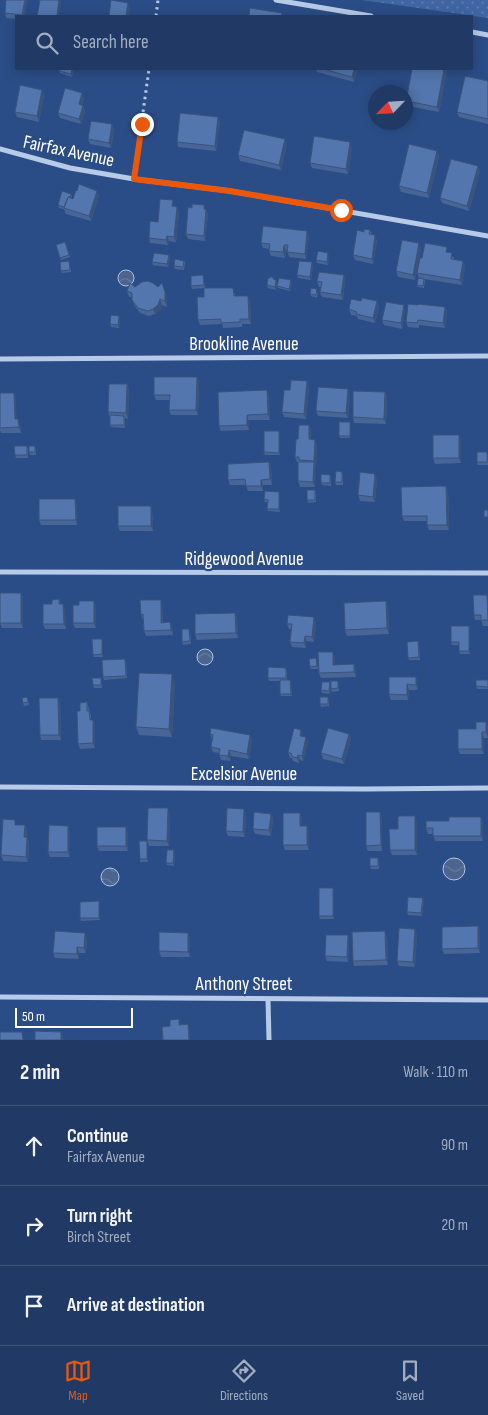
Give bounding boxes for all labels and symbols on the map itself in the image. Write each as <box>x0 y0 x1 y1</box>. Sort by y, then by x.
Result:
north arrow <box>368 85 413 130</box>
route end <box>131 113 154 136</box>
street label: Fairfax Avenue <box>21 131 116 172</box>
route start <box>330 199 353 222</box>
street label: Brookline Avenue <box>189 333 299 356</box>
street label: Ridgewood Avenue <box>184 548 304 571</box>
street label: Excelsior Avenue <box>191 763 297 786</box>
street label: Anthony Street <box>194 973 293 996</box>
scale bar <box>15 1005 132 1028</box>

